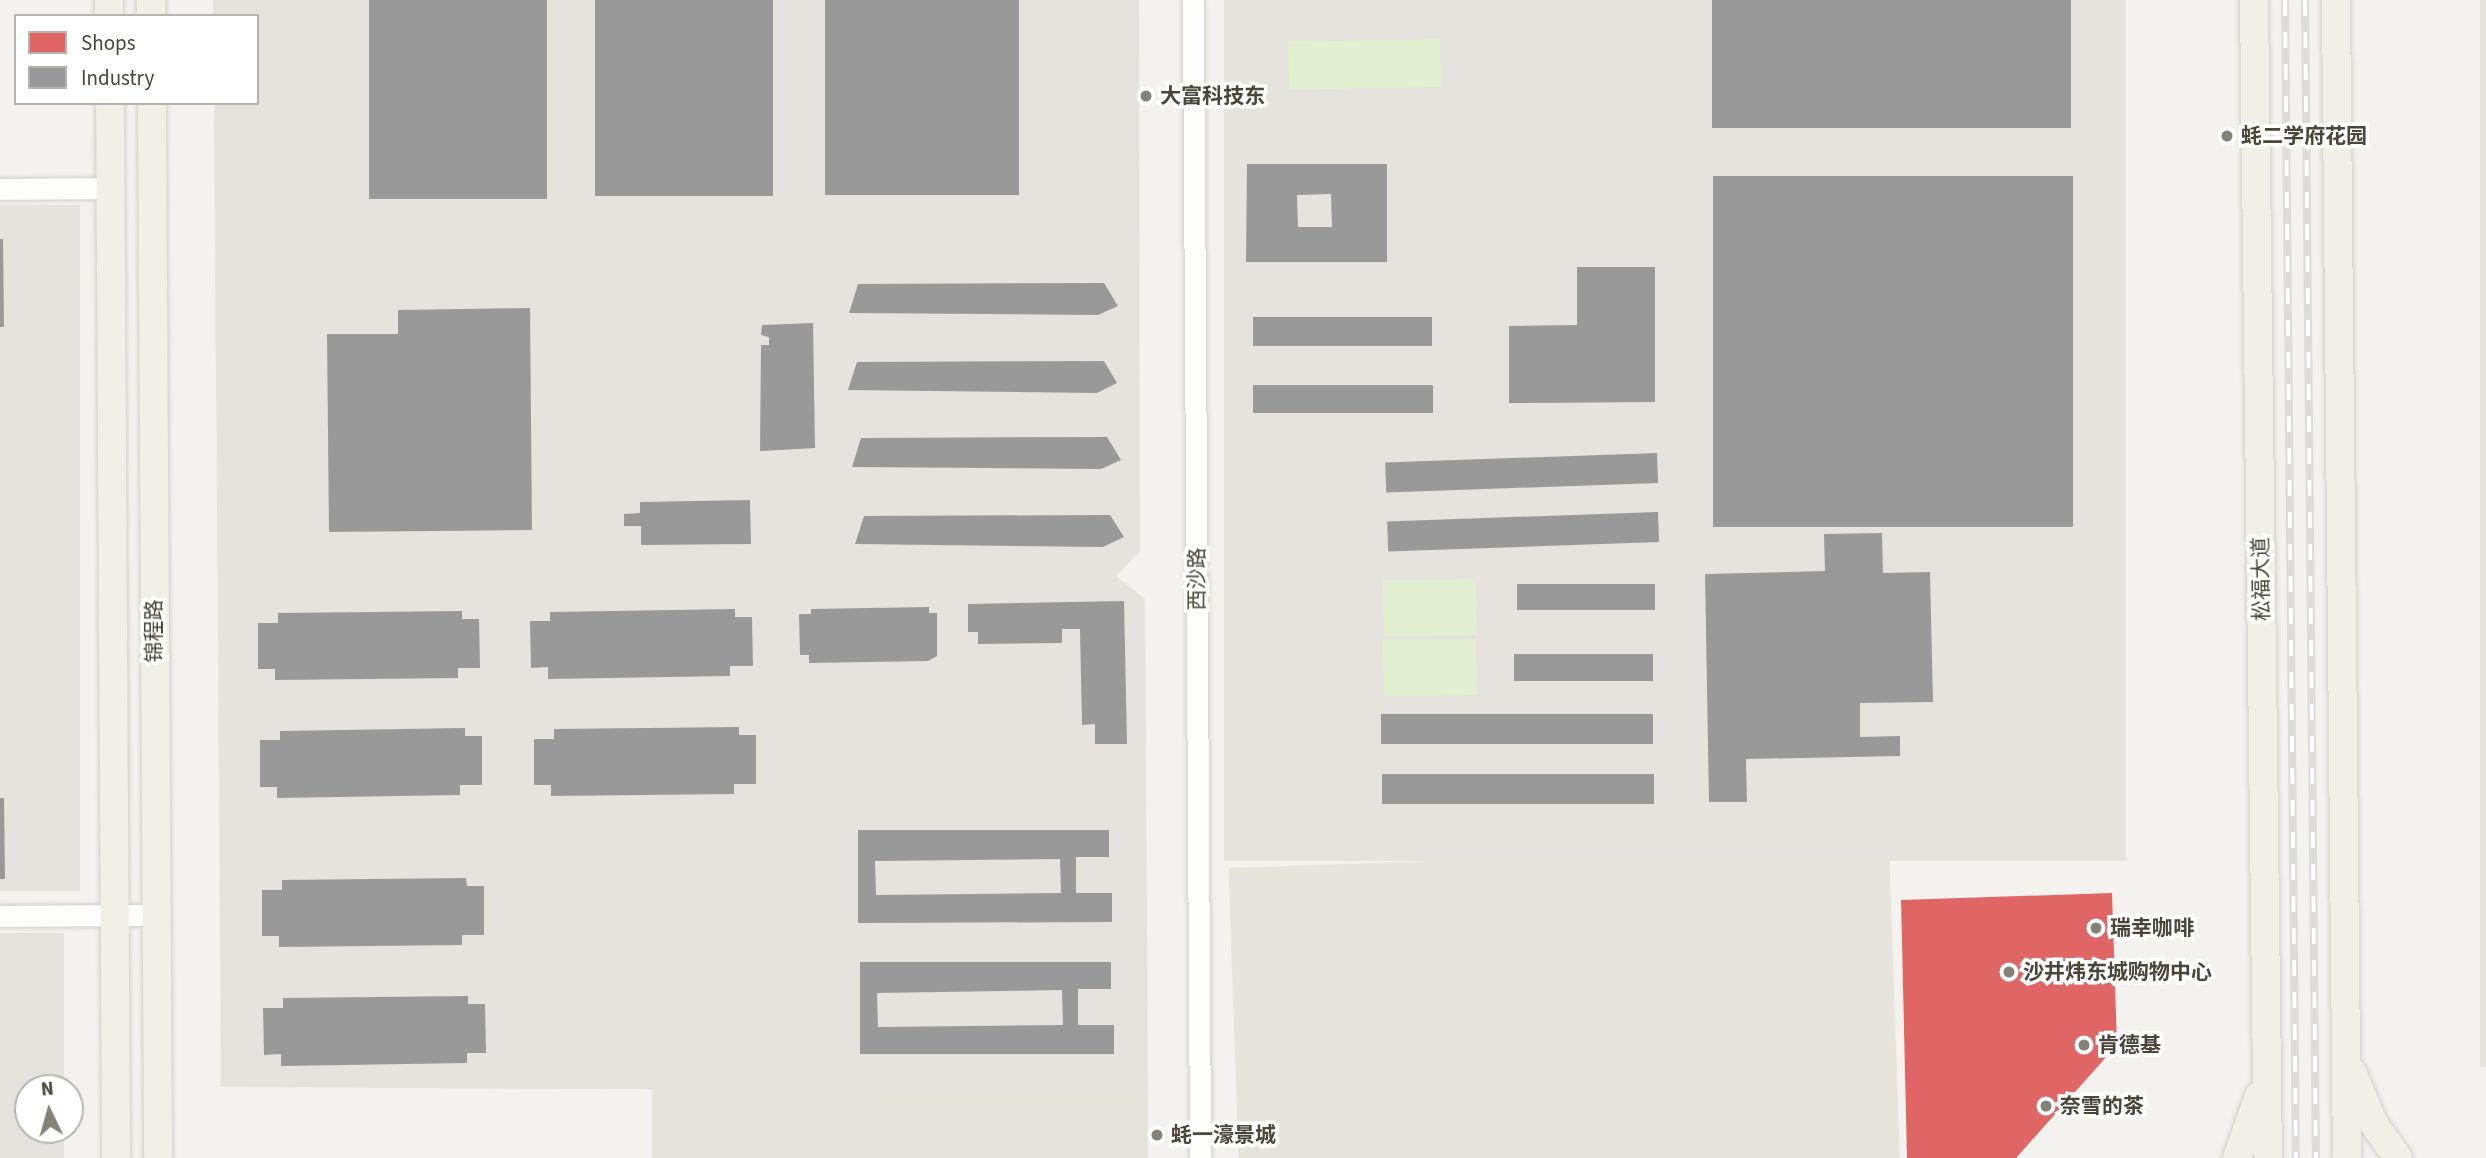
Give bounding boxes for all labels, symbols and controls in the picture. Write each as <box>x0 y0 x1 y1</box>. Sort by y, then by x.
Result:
legend <box>14 14 259 105</box>
text: Shops <box>81 28 135 58</box>
text: Industry <box>81 63 154 93</box>
place label: 大富科技东 <box>1160 83 1265 109</box>
marker: 大富科技东 <box>1138 88 1154 104</box>
place label: 蚝二学府花园 <box>2241 123 2367 149</box>
marker: 蚝二学府花园 <box>2219 128 2235 144</box>
street label: 松福大道 <box>2248 537 2274 621</box>
street label: 西沙路 <box>1184 548 1210 610</box>
street label: 锦程路 <box>141 600 167 662</box>
place label: 瑞幸咖啡 <box>2110 915 2194 941</box>
marker: 瑞幸咖啡 <box>2088 920 2104 936</box>
place label: 沙井炜东城购物中心 <box>2023 959 2212 985</box>
marker: 沙井炜东城购物中心 <box>2001 964 2017 980</box>
place label: 肯德基 <box>2098 1032 2161 1058</box>
marker: 肯德基 <box>2076 1037 2092 1053</box>
north arrow <box>14 1074 84 1144</box>
text: N <box>40 1076 55 1104</box>
place label: 奈雪的茶 <box>2060 1093 2144 1119</box>
marker: 奈雪的茶 <box>2038 1098 2054 1114</box>
place label: 蚝一濠景城 <box>1171 1122 1276 1148</box>
marker: 蚝一濠景城 <box>1149 1127 1165 1143</box>

